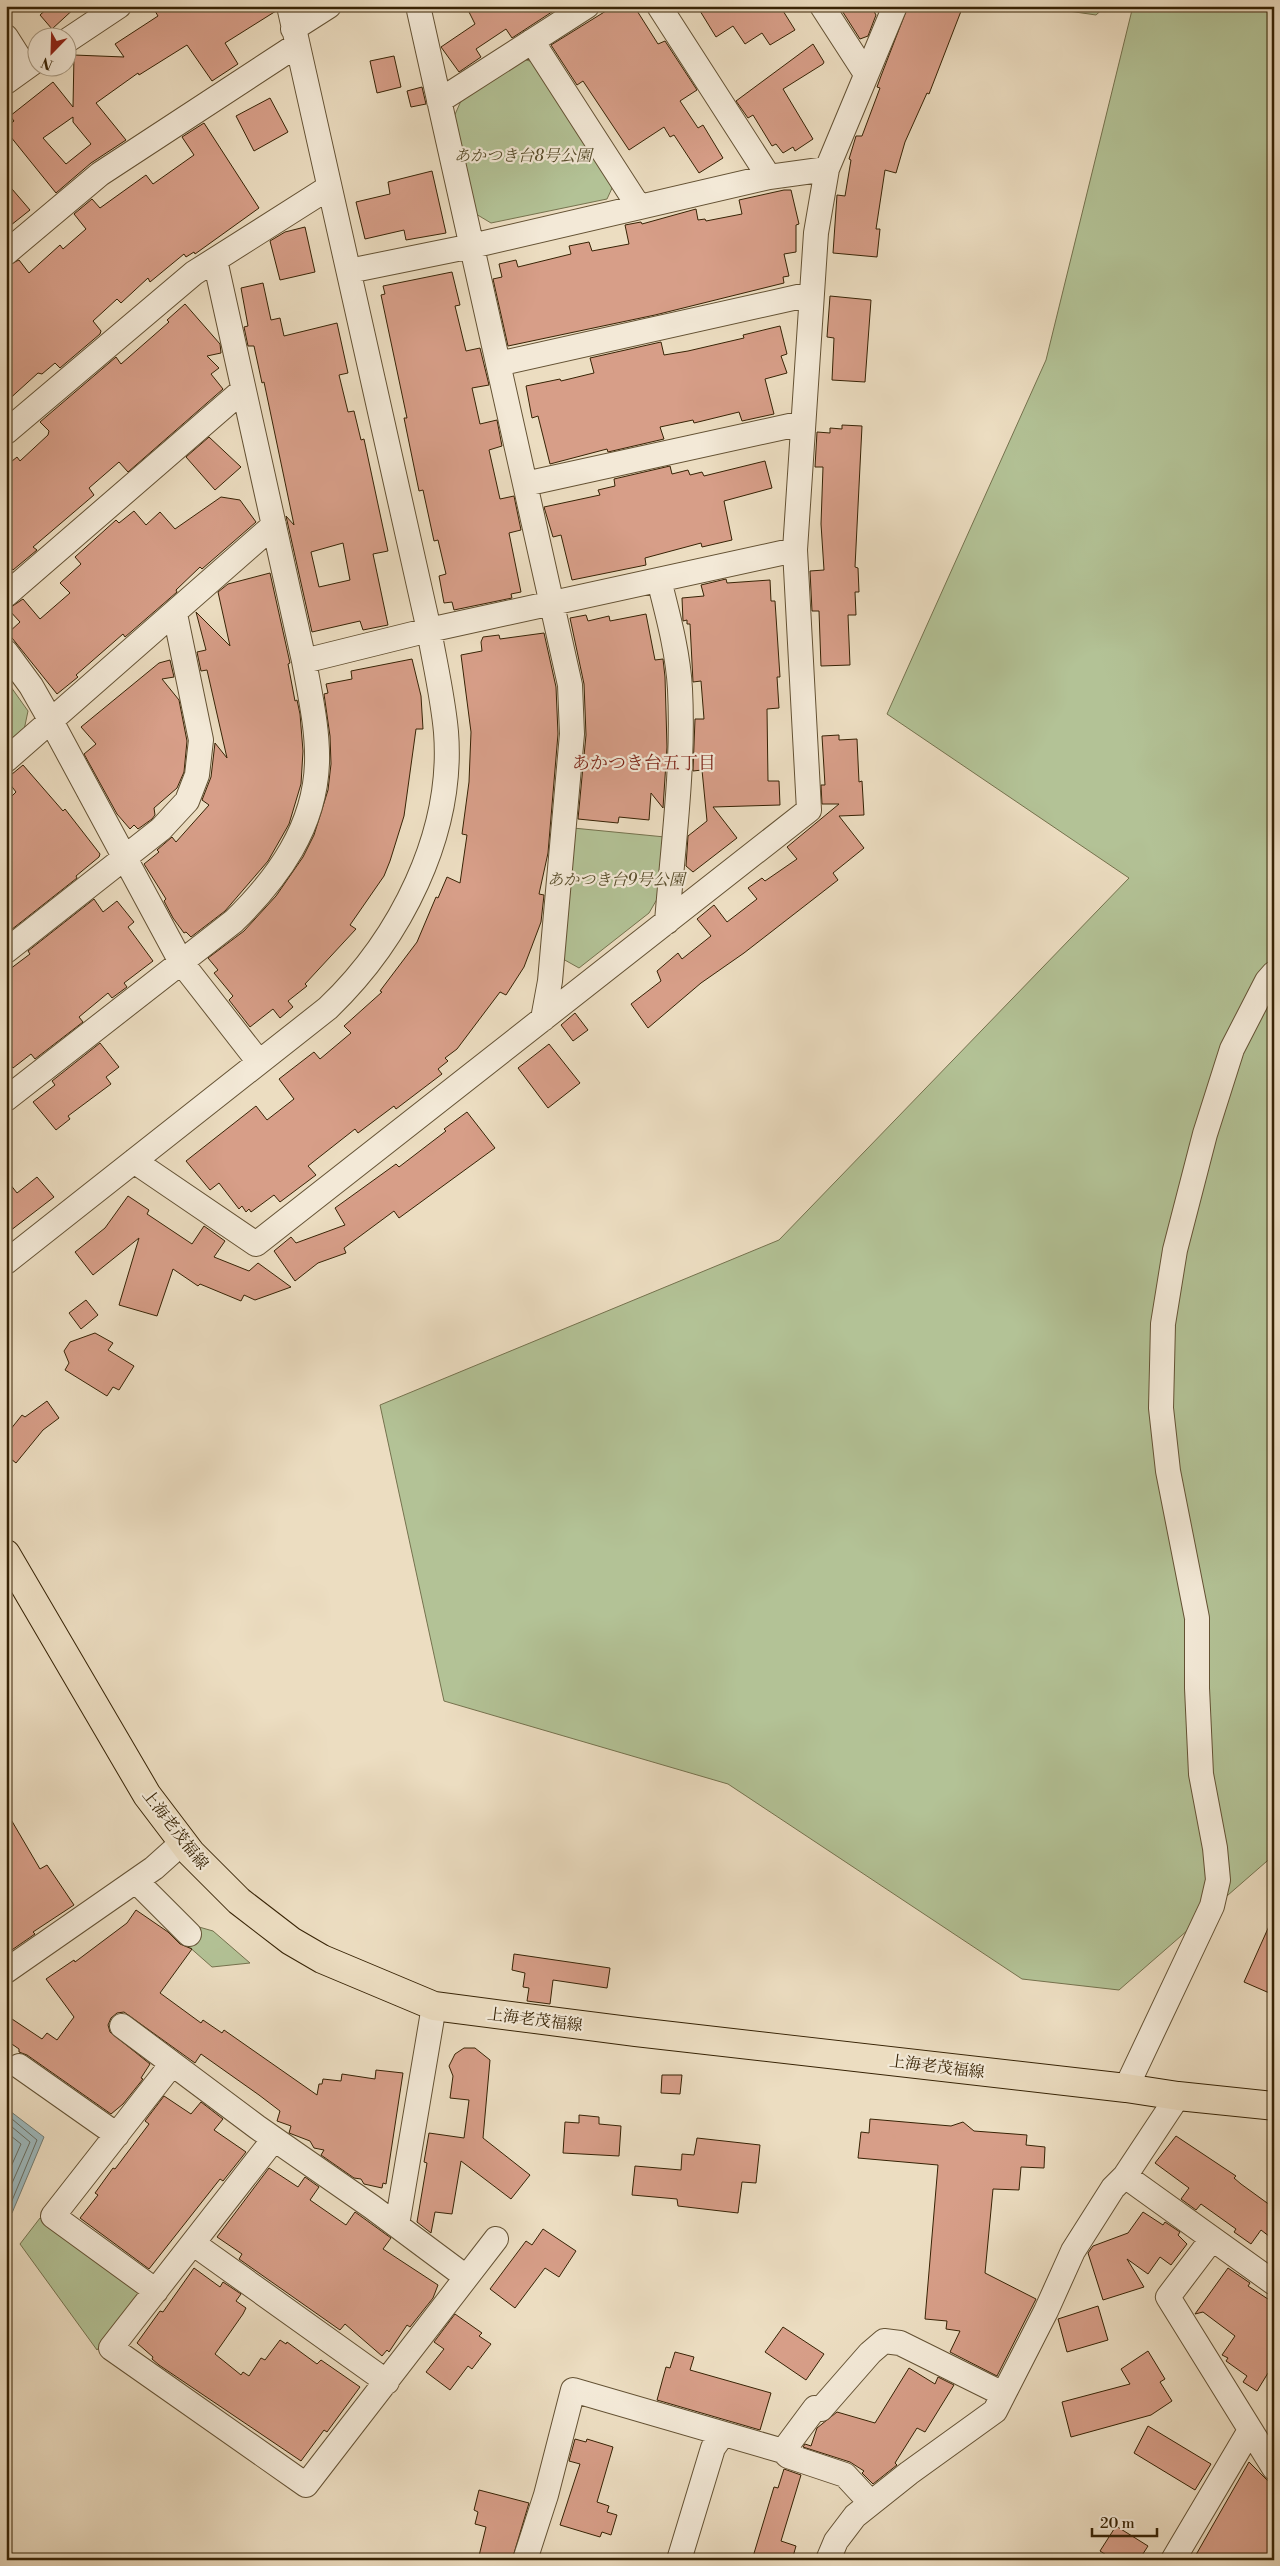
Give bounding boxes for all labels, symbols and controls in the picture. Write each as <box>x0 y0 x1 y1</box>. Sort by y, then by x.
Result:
north arrow <box>28 28 78 78</box>
text: N <box>39 53 56 73</box>
park label: あかつき台8号公園 <box>454 146 595 166</box>
district label: あかつき台五丁目 <box>572 752 716 775</box>
park label: あかつき台9号公園 <box>547 870 688 890</box>
street label: 上海老茂福線 <box>138 1786 213 1874</box>
street label: 上海老茂福線 <box>486 2004 584 2036</box>
street label: 上海老茂福線 <box>888 2051 986 2083</box>
scale bar <box>1092 2506 1158 2538</box>
text: 20 m <box>1100 2514 1135 2533</box>

